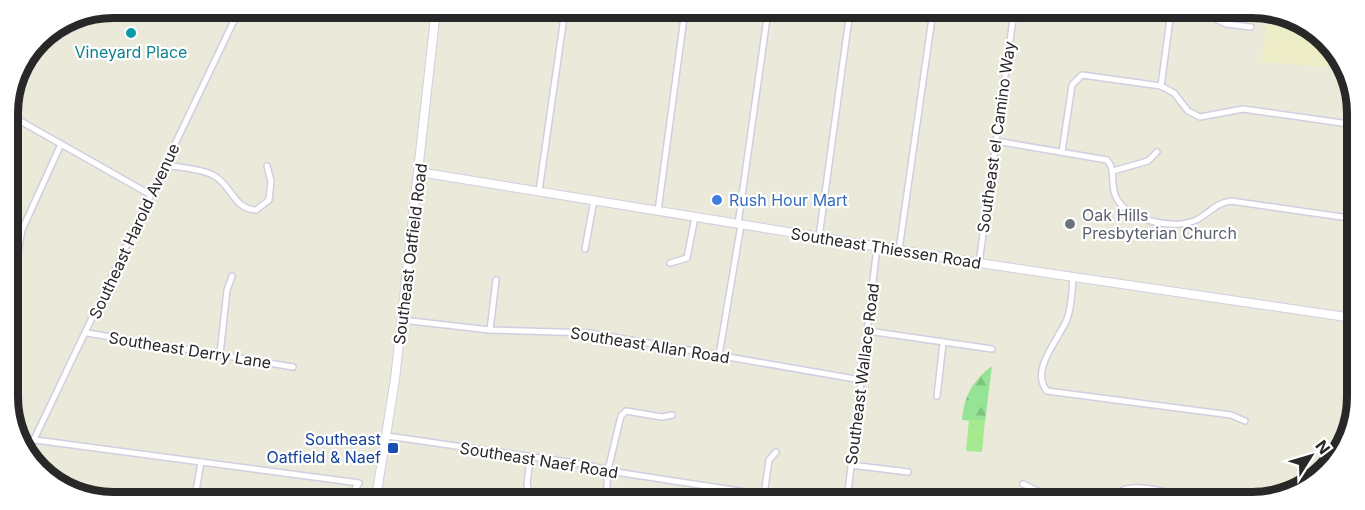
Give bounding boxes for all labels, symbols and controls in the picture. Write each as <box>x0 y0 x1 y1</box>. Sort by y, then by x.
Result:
marker: Vineyard Place <box>124 26 138 40</box>
street label: Southeast el Camino Way <box>973 40 1019 234</box>
place label: Vineyard Place <box>75 42 187 62</box>
street label: Southeast Harold Avenue <box>85 140 183 322</box>
street label: Southeast Oatfield Road <box>389 162 431 346</box>
place label: Rush Hour Mart <box>729 190 848 210</box>
marker: Rush Hour Mart <box>710 193 724 207</box>
place label: Oak Hills Presbyterian Church <box>1082 205 1237 243</box>
marker: Oak Hills Presbyterian Church <box>1063 217 1077 231</box>
street label: Southeast Thiessen Road <box>789 223 983 273</box>
street label: Southeast Wallace Road <box>841 282 883 466</box>
street label: Southeast Allan Road <box>569 323 731 367</box>
street label: Southeast Derry Lane <box>107 327 273 373</box>
north arrow <box>1281 426 1341 486</box>
place label: Southeast Oatfield & Naef <box>267 429 381 467</box>
text: N <box>1311 436 1335 458</box>
street label: Southeast Naef Road <box>458 438 620 482</box>
marker: Southeast Oatfield & Naef <box>386 441 400 455</box>

